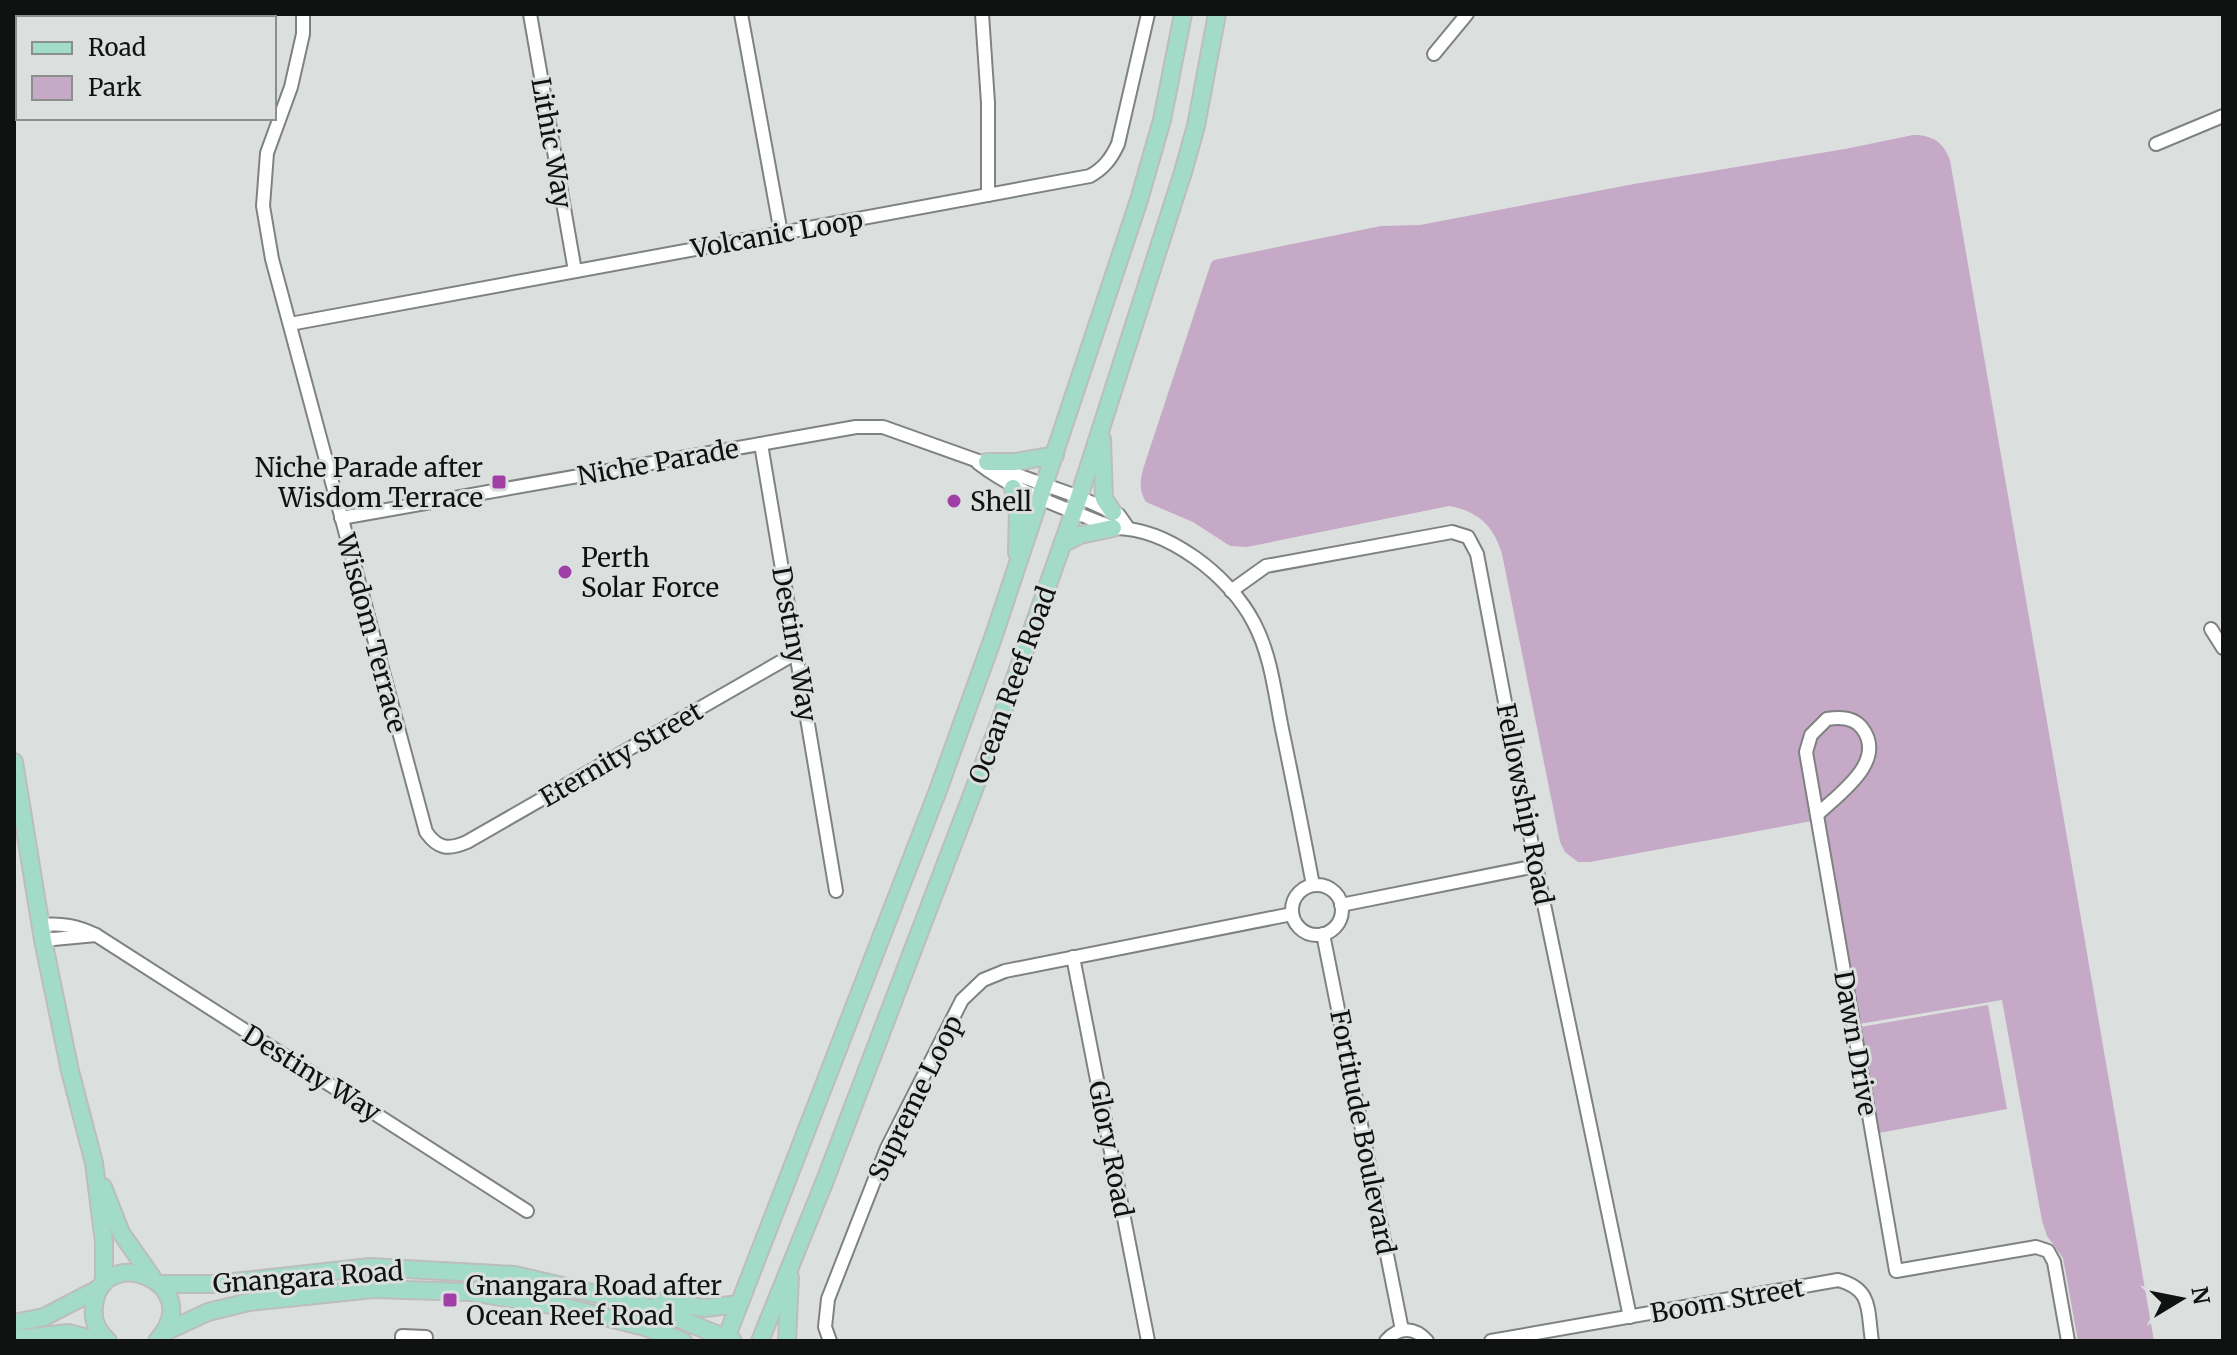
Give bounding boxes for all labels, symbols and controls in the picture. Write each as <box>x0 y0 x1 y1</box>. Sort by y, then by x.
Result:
legend <box>16 16 276 120</box>
text: Road <box>88 32 146 63</box>
text: Park <box>88 72 142 103</box>
street label: Lithic Way <box>524 75 580 212</box>
street label: Volcanic Loop <box>687 203 866 266</box>
street label: Niche Parade <box>575 432 741 492</box>
place label: Niche Parade after Wisdom Terrace <box>255 451 483 514</box>
marker: Niche Parade after Wisdom Terrace <box>490 473 508 491</box>
place label: Shell <box>970 485 1032 518</box>
marker: Shell <box>945 492 963 510</box>
street label: Wisdom Terrace <box>329 529 414 736</box>
place label: Perth Solar Force <box>581 541 719 604</box>
marker: Perth Solar Force <box>556 563 574 581</box>
street label: Destiny Way <box>765 564 825 725</box>
street label: Ocean Reef Road <box>961 581 1063 788</box>
street label: Eternity Street <box>534 694 708 814</box>
street label: Fellowship Road <box>1489 701 1561 908</box>
street label: Dawn Drive <box>1827 968 1885 1118</box>
street label: Fortitude Boulevard <box>1323 1007 1403 1257</box>
street label: Supreme Loop <box>861 1010 969 1186</box>
street label: Destiny Way <box>237 1017 388 1129</box>
street label: Glory Road <box>1082 1078 1140 1220</box>
street label: Gnangara Road <box>212 1254 405 1300</box>
north arrow <box>2141 1259 2221 1339</box>
place label: Gnangara Road after Ocean Reef Road <box>466 1269 722 1332</box>
street label: Boom Street <box>1648 1270 1806 1330</box>
text: N <box>2185 1285 2216 1307</box>
marker: Gnangara Road after Ocean Reef Road <box>441 1291 459 1309</box>

